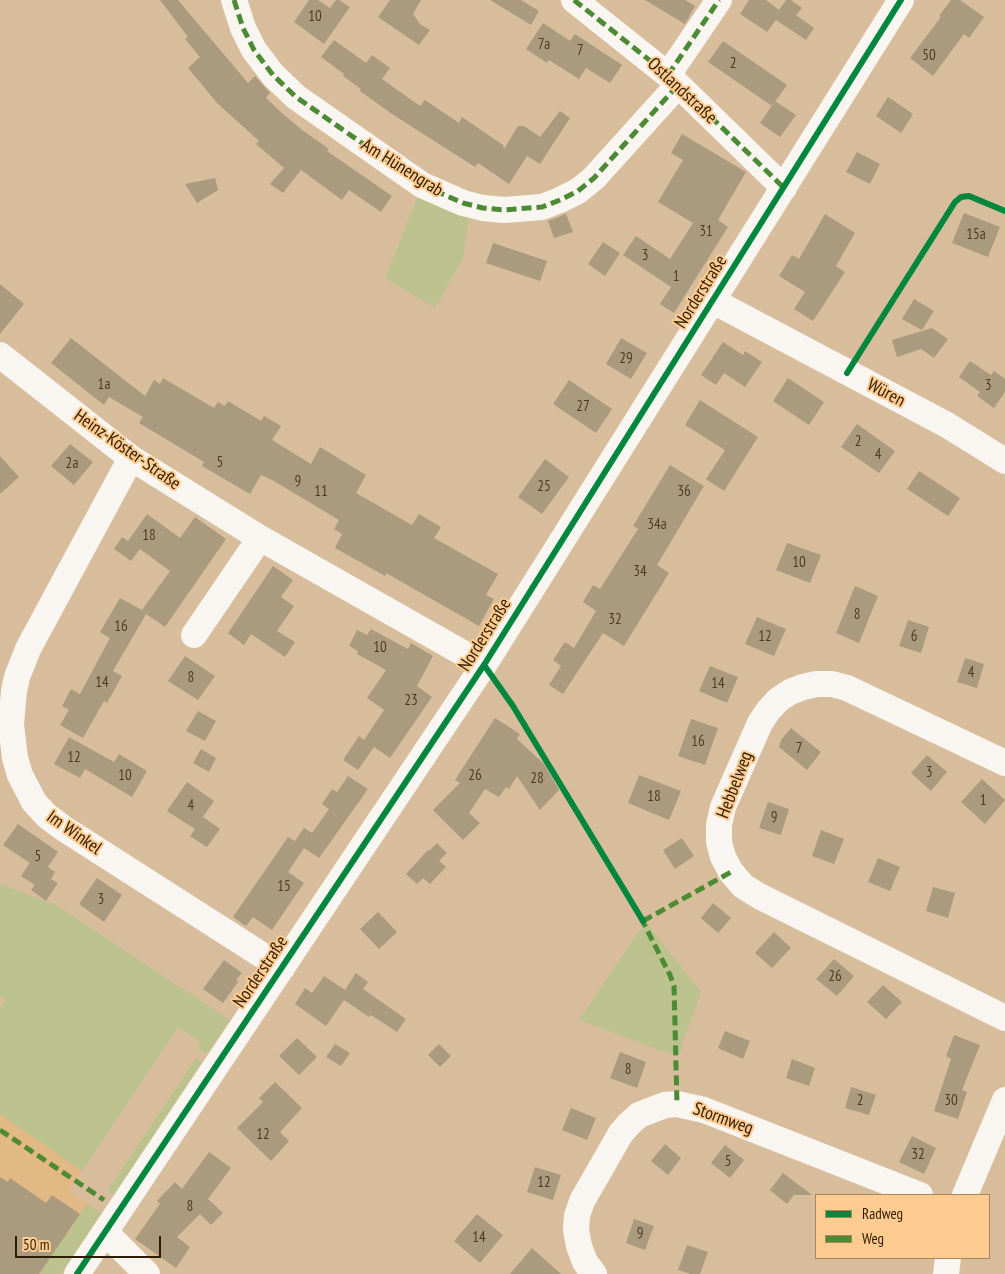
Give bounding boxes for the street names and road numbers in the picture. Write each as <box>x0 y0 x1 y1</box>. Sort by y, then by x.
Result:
street label: Ostlandstraße <box>643 53 721 129</box>
street label: Am Hünengrab <box>357 134 447 202</box>
street label: Norderstraße <box>670 252 732 332</box>
street label: Würen <box>863 374 909 412</box>
street label: Heinz-Köster-Straße <box>69 405 185 495</box>
street label: Norderstraße <box>454 595 516 675</box>
street label: Hebbelweg <box>712 749 758 821</box>
street label: Im Winkel <box>42 806 106 860</box>
street label: Norderstraße <box>229 932 293 1012</box>
street label: Stormweg <box>690 1098 756 1140</box>

